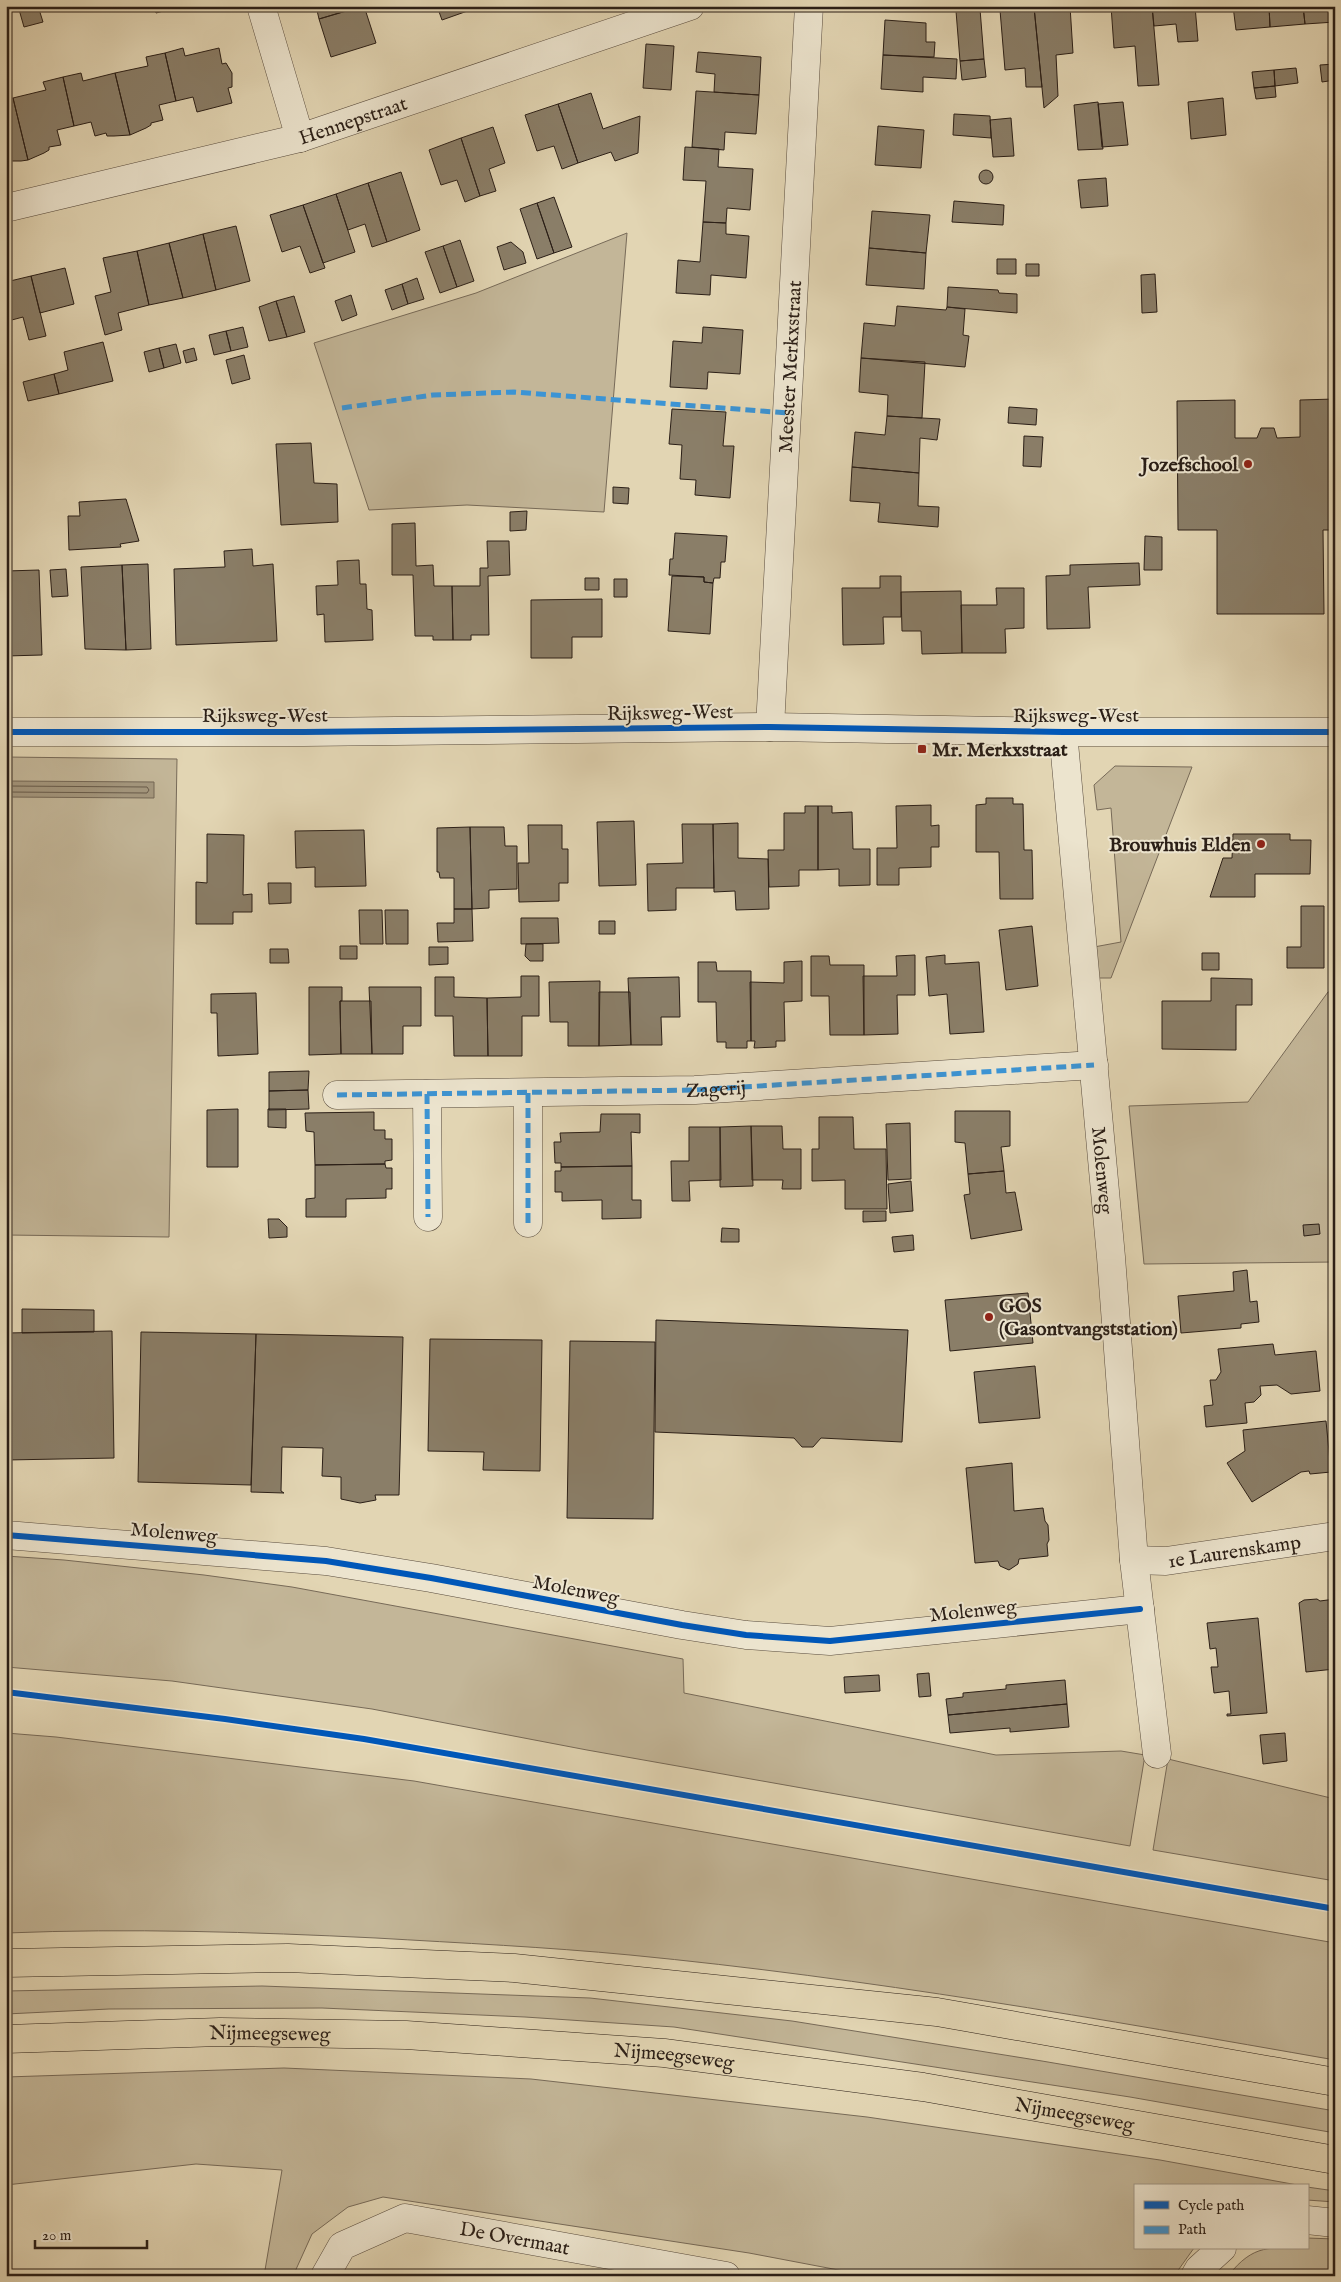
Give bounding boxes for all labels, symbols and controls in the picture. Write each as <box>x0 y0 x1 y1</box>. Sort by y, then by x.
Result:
street label: Hennepstraat <box>296 92 411 151</box>
street label: Meester Merkxstraat <box>774 280 808 454</box>
place label: Jozefschool <box>1138 453 1239 478</box>
marker: Jozefschool <box>1242 458 1254 470</box>
street label: Rijksweg-West <box>607 700 734 727</box>
street label: Rijksweg-West <box>202 704 328 729</box>
street label: Rijksweg-West <box>1013 704 1139 729</box>
place label: Mr. Merkxstraat <box>932 738 1068 763</box>
marker: Mr. Merkxstraat <box>916 743 928 755</box>
place label: Brouwhuis Elden <box>1109 833 1251 858</box>
marker: Brouwhuis Elden <box>1255 838 1267 850</box>
street label: Zagerij <box>686 1076 747 1104</box>
street label: Molenweg <box>1085 1126 1118 1216</box>
place label: GOS (Gasontvangststation) <box>999 1294 1178 1342</box>
marker: GOS (Gasontvangststation) <box>983 1311 995 1323</box>
street label: Molenweg <box>129 1517 220 1550</box>
street label: 1e Laurenskamp <box>1166 1530 1303 1575</box>
street label: Molenweg <box>530 1570 622 1611</box>
street label: Molenweg <box>928 1594 1019 1628</box>
street label: Nijmeegseweg <box>209 2021 332 2048</box>
street label: Nijmeegseweg <box>613 2039 737 2076</box>
street label: Nijmeegseweg <box>1013 2092 1137 2138</box>
legend <box>1134 2184 1308 2250</box>
text: Cycle path <box>1178 2196 1244 2215</box>
scale bar <box>35 2217 148 2249</box>
street label: De Overmaat <box>458 2217 572 2262</box>
text: Path <box>1178 2220 1206 2239</box>
text: 20 m <box>42 2226 72 2245</box>

